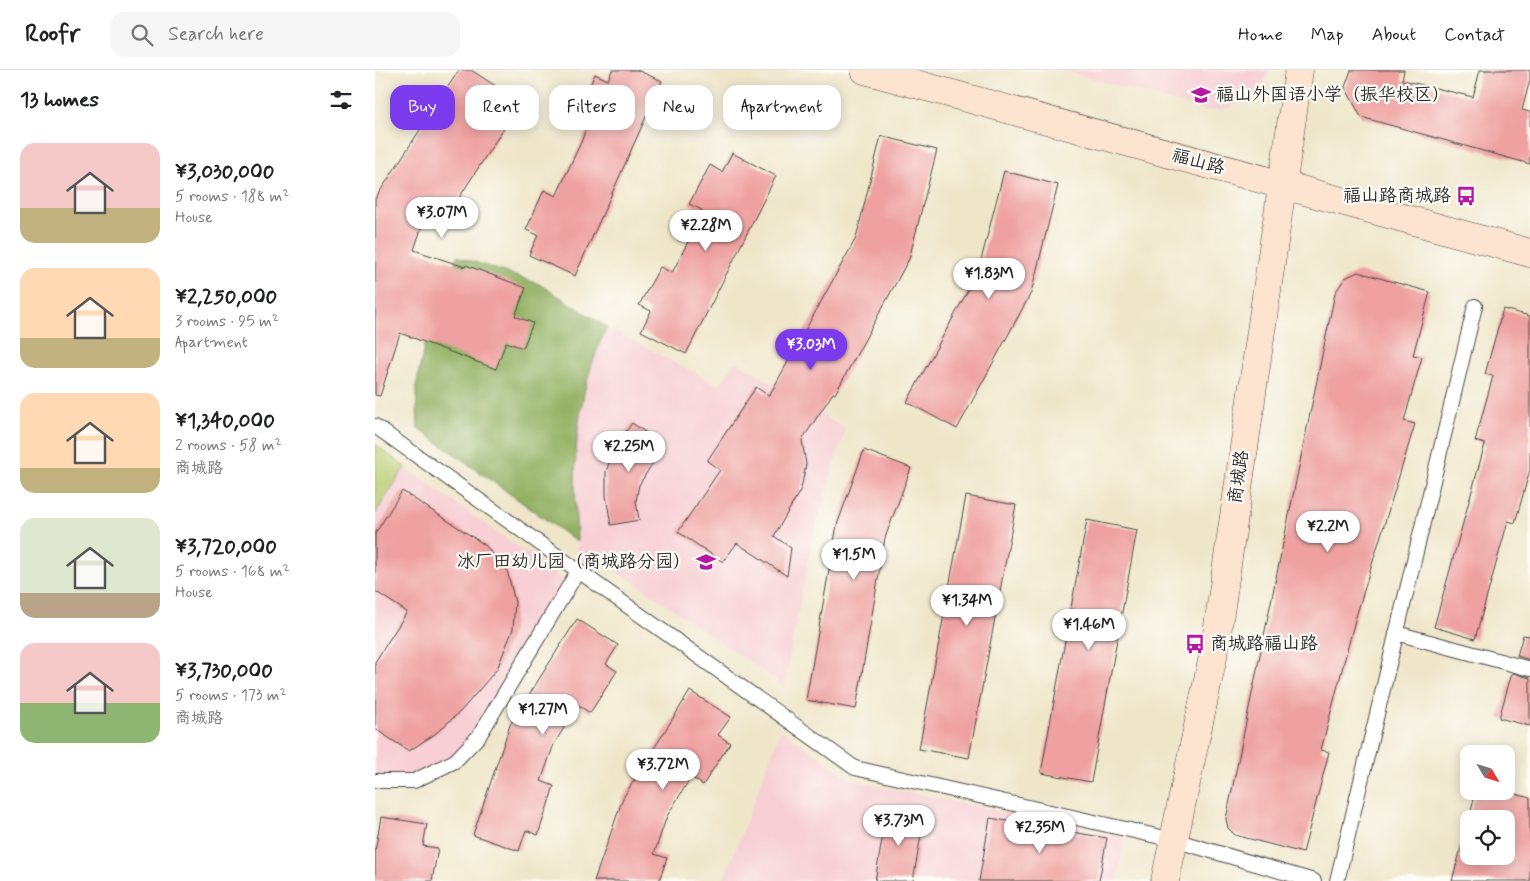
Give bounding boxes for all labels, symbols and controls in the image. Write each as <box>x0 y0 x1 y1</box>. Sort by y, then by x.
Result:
search box <box>110 12 460 57</box>
text: Roofr <box>25 19 80 50</box>
icon: search <box>128 21 156 49</box>
text: Search here <box>168 22 264 47</box>
text: Home <box>1238 23 1283 47</box>
text: Map <box>1311 23 1344 47</box>
text: About <box>1372 23 1416 47</box>
text: Contact <box>1444 23 1505 47</box>
place label: 福山外国语小学（振华校区） <box>1216 83 1450 107</box>
school or university icon: 福山外国语小学（振华校区） <box>1190 84 1212 106</box>
chip: Buy <box>390 85 455 130</box>
chip: Rent <box>465 85 539 130</box>
chip: Filters <box>549 85 635 130</box>
chip: New <box>645 85 713 130</box>
chip: Apartment <box>723 85 841 130</box>
text: 13 homes <box>20 86 99 114</box>
icon: filters <box>327 86 355 114</box>
street label: 福山路 <box>1169 143 1227 181</box>
text: ¥3,030,000 <box>175 158 274 186</box>
icon: home <box>60 163 120 223</box>
place label: 福山路商城路 <box>1343 184 1451 208</box>
bus stop icon: 福山路商城路 <box>1455 185 1477 207</box>
text: 5 rooms · 188 m² <box>175 186 289 207</box>
pin: ¥3.07M <box>401 196 483 239</box>
text: ¥3.07M <box>417 202 467 223</box>
text: House <box>175 207 213 228</box>
pin: ¥2.28M <box>665 210 747 252</box>
text: ¥2.28M <box>680 215 732 236</box>
pin: ¥1.83M <box>948 258 1030 300</box>
text: ¥1.83M <box>964 263 1014 284</box>
text: ¥2,250,000 <box>175 283 277 311</box>
icon: home <box>60 288 120 348</box>
text: 3 rooms · 95 m² <box>175 311 279 332</box>
pin: ¥3.03M <box>770 328 852 371</box>
text: Apartment <box>175 332 248 353</box>
text: ¥3.03M <box>786 334 836 355</box>
text: ¥1,340,000 <box>175 407 275 435</box>
icon: home <box>60 413 120 473</box>
pin: ¥2.25M <box>588 430 670 473</box>
text: 2 rooms · 58 m² <box>175 435 281 456</box>
text: ¥2.25M <box>604 436 654 457</box>
street label: 商城路 <box>1223 449 1255 505</box>
text: 商城路 <box>175 458 223 479</box>
pin: ¥2.2M <box>1293 510 1363 553</box>
text: ¥2.2M <box>1307 516 1349 537</box>
text: ¥3,720,000 <box>175 533 277 561</box>
icon: home <box>60 538 120 598</box>
pin: ¥1.5M <box>819 538 889 581</box>
text: ¥1.5M <box>832 544 876 565</box>
place label: 冰厂田幼儿园（商城路分园） <box>457 550 691 574</box>
school or university icon: 冰厂田幼儿园（商城路分园） <box>695 551 717 573</box>
text: 5 rooms · 168 m² <box>175 561 290 582</box>
text: House <box>175 582 213 603</box>
pin: ¥1.34M <box>926 584 1008 627</box>
text: ¥1.34M <box>942 590 992 611</box>
pin: ¥1.46M <box>1048 608 1130 651</box>
text: ¥1.46M <box>1063 614 1115 635</box>
place label: 商城路福山路 <box>1210 632 1318 656</box>
bus stop icon: 商城路福山路 <box>1184 633 1206 655</box>
text: ¥3,730,000 <box>175 657 273 685</box>
icon: home <box>60 663 120 723</box>
text: 5 rooms · 173 m² <box>175 685 287 706</box>
pin: ¥1.27M <box>502 694 584 736</box>
text: ¥1.27M <box>518 699 568 720</box>
text: 商城路 <box>175 708 223 729</box>
north arrow <box>1460 745 1515 800</box>
map controls <box>1460 745 1515 865</box>
pin: ¥3.72M <box>622 748 704 791</box>
text: ¥3.72M <box>637 754 689 775</box>
pin: ¥3.73M <box>858 804 940 847</box>
text: ¥3.73M <box>874 810 924 831</box>
button: locate <box>1460 810 1515 865</box>
pin: ¥2.35M <box>999 812 1081 854</box>
text: ¥2.35M <box>1015 817 1065 838</box>

